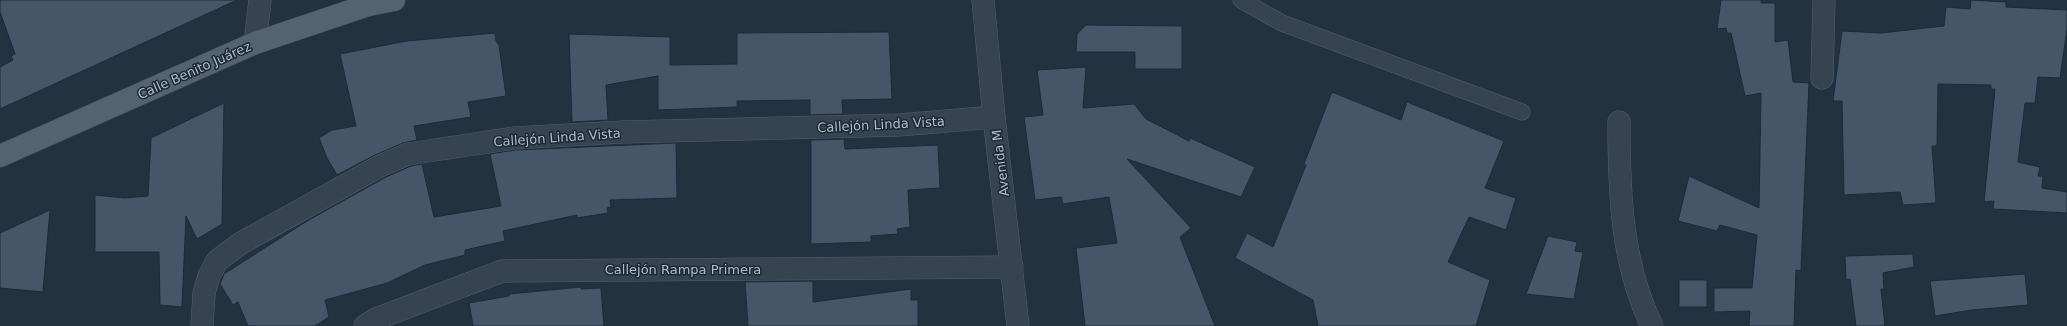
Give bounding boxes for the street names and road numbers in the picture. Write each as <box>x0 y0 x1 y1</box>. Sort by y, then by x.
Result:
street label: Calle Benito Juárez <box>135 39 253 102</box>
street label: Callejón Linda Vista <box>817 114 945 135</box>
street label: Callejón Linda Vista <box>493 126 621 149</box>
street label: Avenida M <box>989 129 1012 197</box>
street label: Callejón Rampa Primera <box>605 262 761 277</box>

